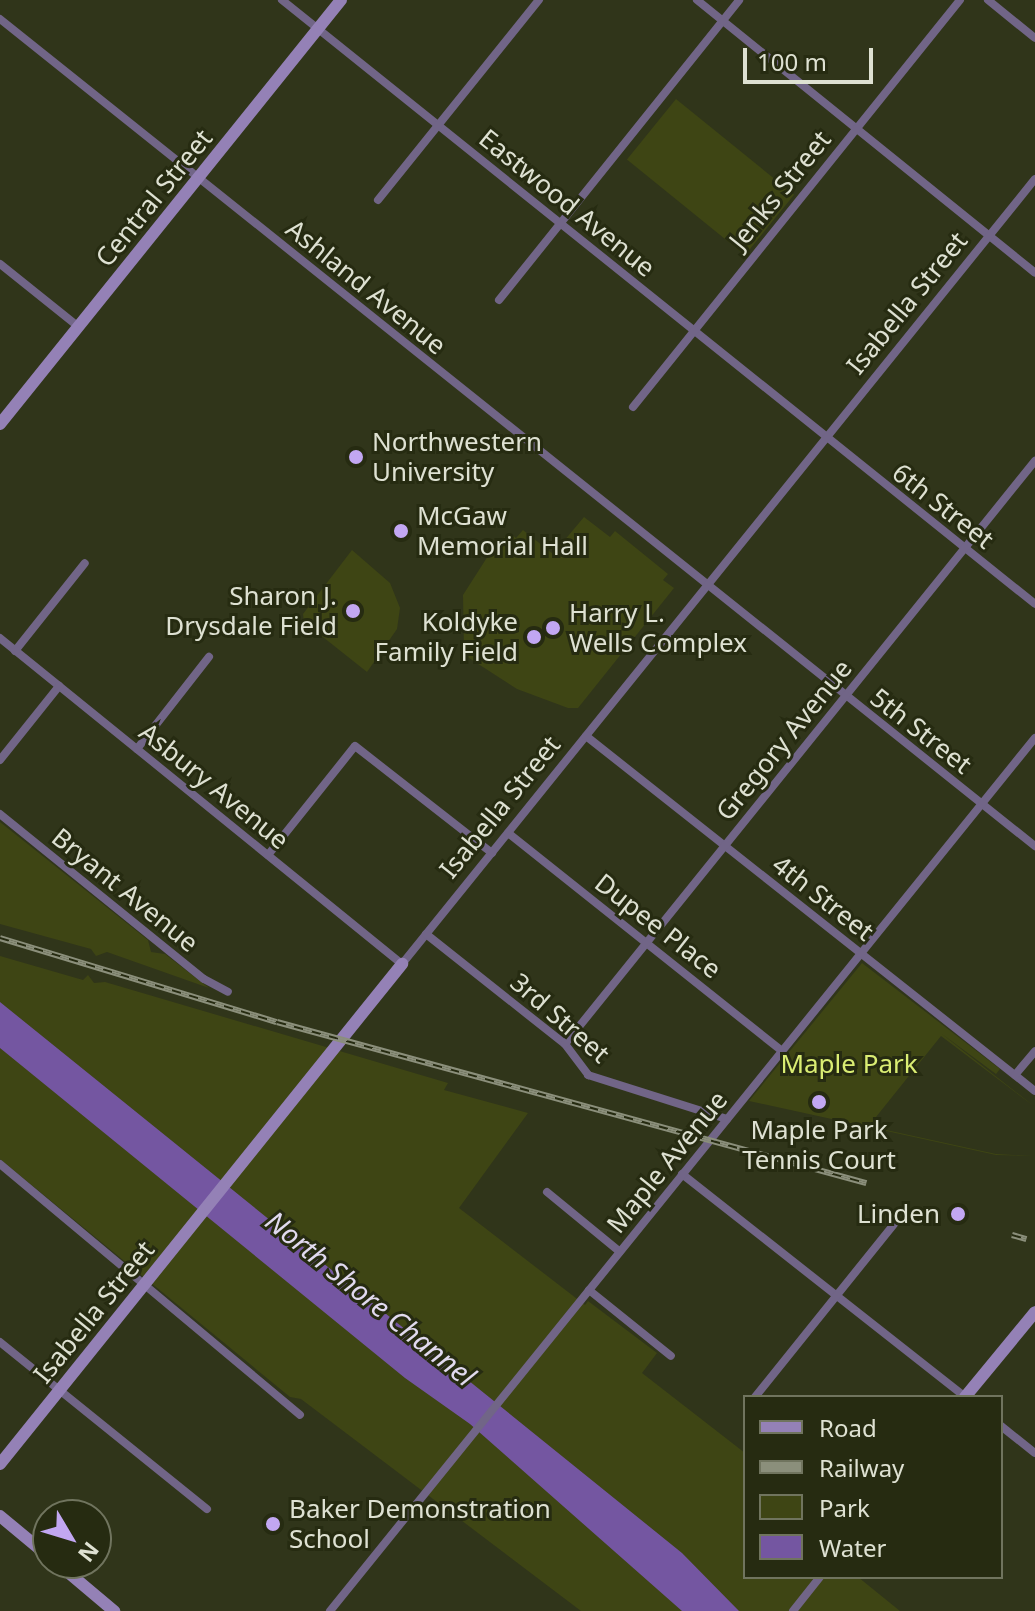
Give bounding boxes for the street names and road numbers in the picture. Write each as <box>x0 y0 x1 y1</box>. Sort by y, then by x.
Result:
street label: Central Street <box>89 123 219 273</box>
street label: Eastwood Avenue <box>473 123 661 283</box>
street label: Jenks Street <box>723 124 837 256</box>
street label: Ashland Avenue <box>280 213 452 361</box>
street label: Isabella Street <box>840 226 974 380</box>
street label: 6th Street <box>886 457 1000 555</box>
street label: Gregory Avenue <box>710 653 858 827</box>
street label: 5th Street <box>864 682 978 780</box>
street label: Asbury Avenue <box>133 716 295 856</box>
street label: Isabella Street <box>433 730 567 884</box>
street label: Bryant Avenue <box>46 822 204 958</box>
street label: 4th Street <box>766 849 880 947</box>
street label: Dupee Place <box>589 867 727 985</box>
street label: 3rd Street <box>504 967 616 1069</box>
street label: Maple Avenue <box>600 1085 734 1239</box>
street label: Isabella Street <box>27 1235 161 1389</box>

